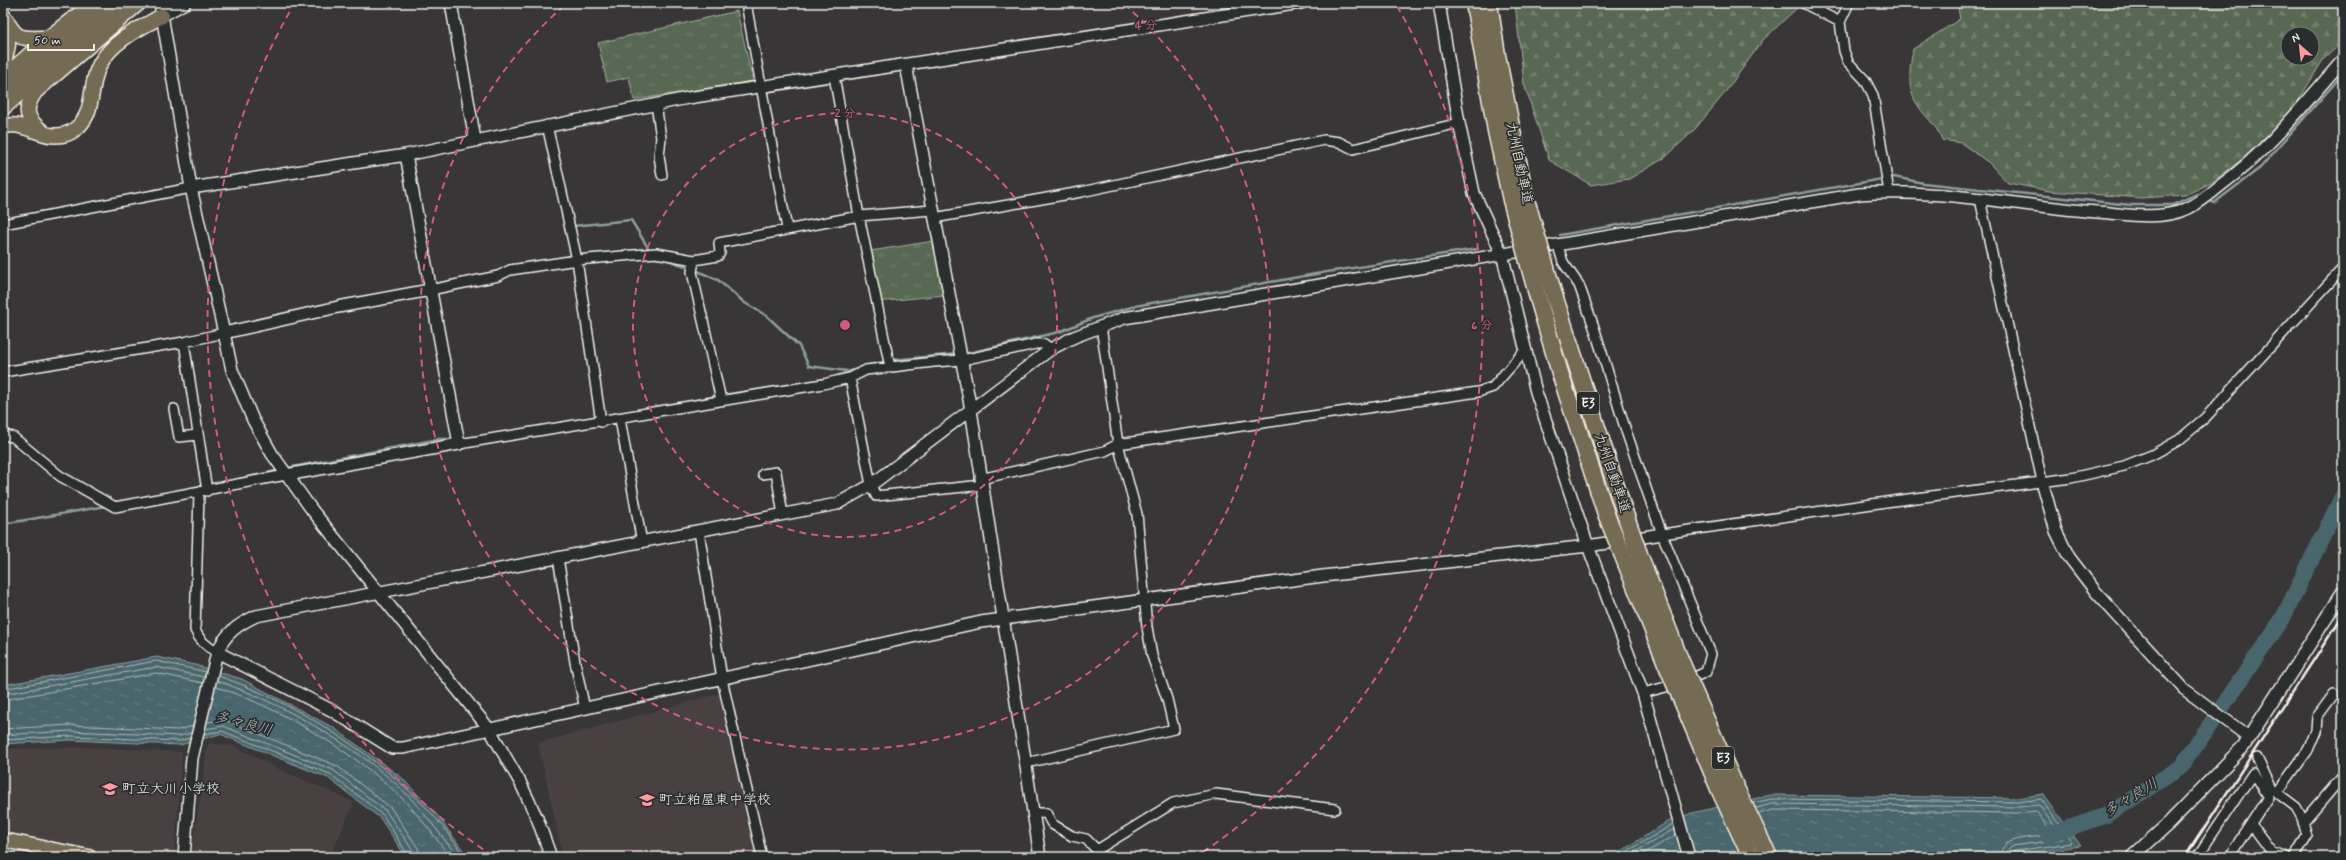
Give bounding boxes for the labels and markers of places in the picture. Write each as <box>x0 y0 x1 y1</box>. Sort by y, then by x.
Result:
centre of rings <box>838 318 852 332</box>
school or university icon: 町立大川小学校 <box>101 780 119 798</box>
place label: 町立大川小学校 <box>122 780 220 798</box>
school or university icon: 町立粕屋東中学校 <box>638 791 656 809</box>
place label: 町立粕屋東中学校 <box>659 791 771 809</box>

